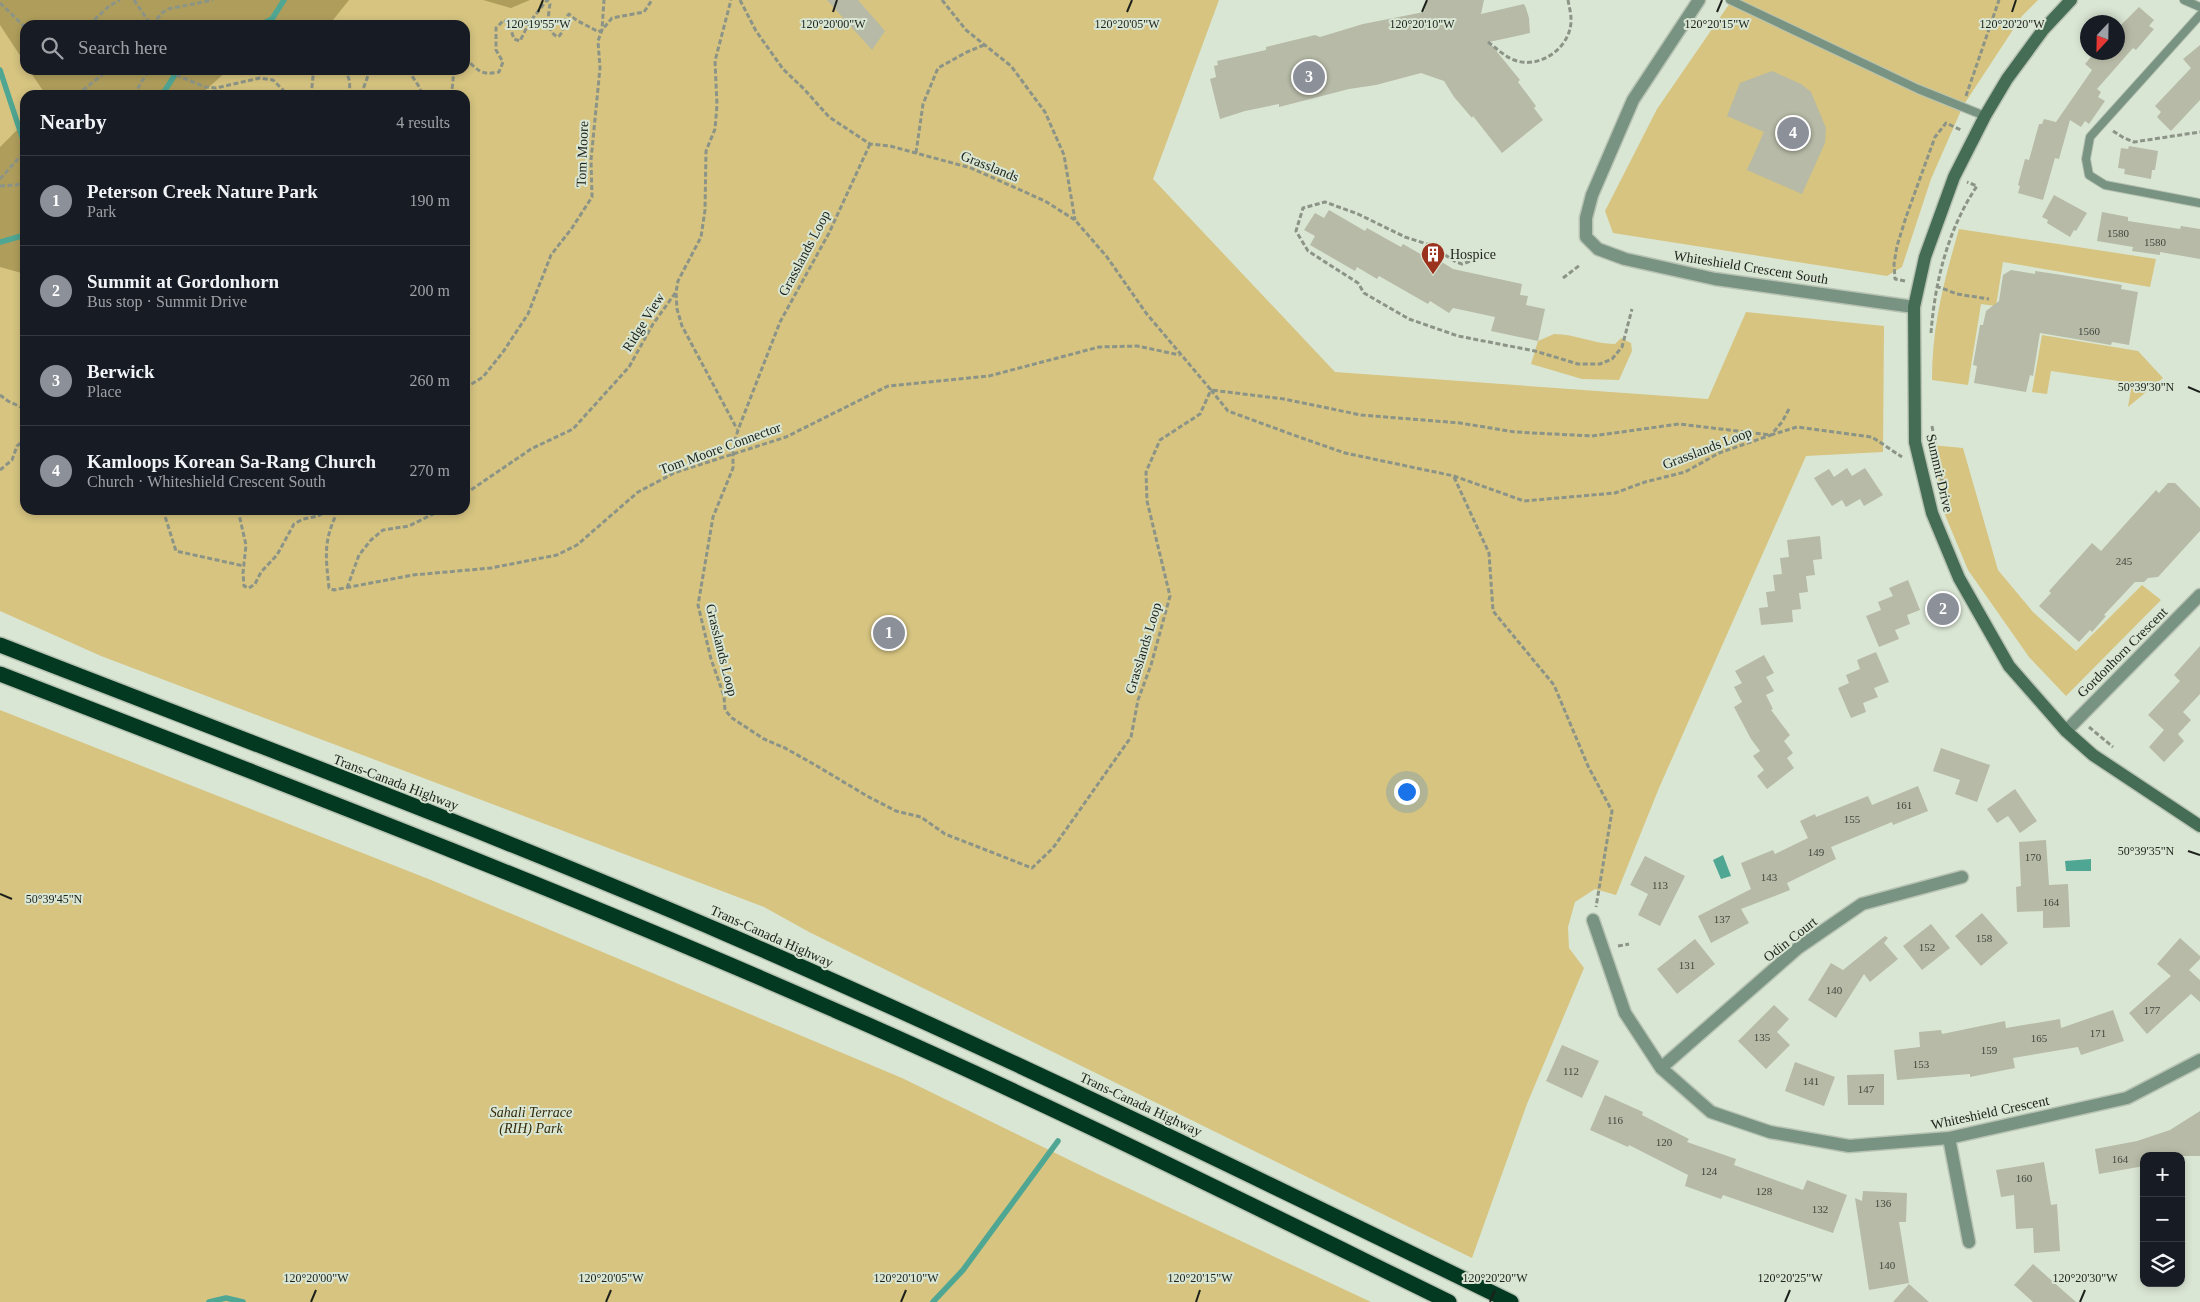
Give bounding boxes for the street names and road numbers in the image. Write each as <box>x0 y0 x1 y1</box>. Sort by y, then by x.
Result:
street label: Tom Moore <box>574 121 591 187</box>
street label: Grasslands <box>959 148 1021 185</box>
street label: Grasslands Loop <box>776 208 833 298</box>
street label: Whiteshield Crescent South <box>1673 248 1829 287</box>
street label: Ridge View <box>620 289 668 354</box>
street label: Tom Moore Connector <box>657 419 783 477</box>
street label: Grasslands Loop <box>1660 425 1754 472</box>
street label: Summit Drive <box>1923 433 1956 514</box>
street label: Grasslands Loop <box>1122 601 1164 696</box>
street label: Grasslands Loop <box>703 602 740 698</box>
street label: Gordonhorn Crescent <box>2074 604 2170 700</box>
street label: Trans-Canada Highway <box>331 752 461 813</box>
street label: Trans-Canada Highway <box>708 903 836 970</box>
street label: Odin Court <box>1761 914 1820 965</box>
street label: Trans-Canada Highway <box>1077 1070 1204 1139</box>
street label: Whiteshield Crescent <box>1930 1093 2051 1132</box>

